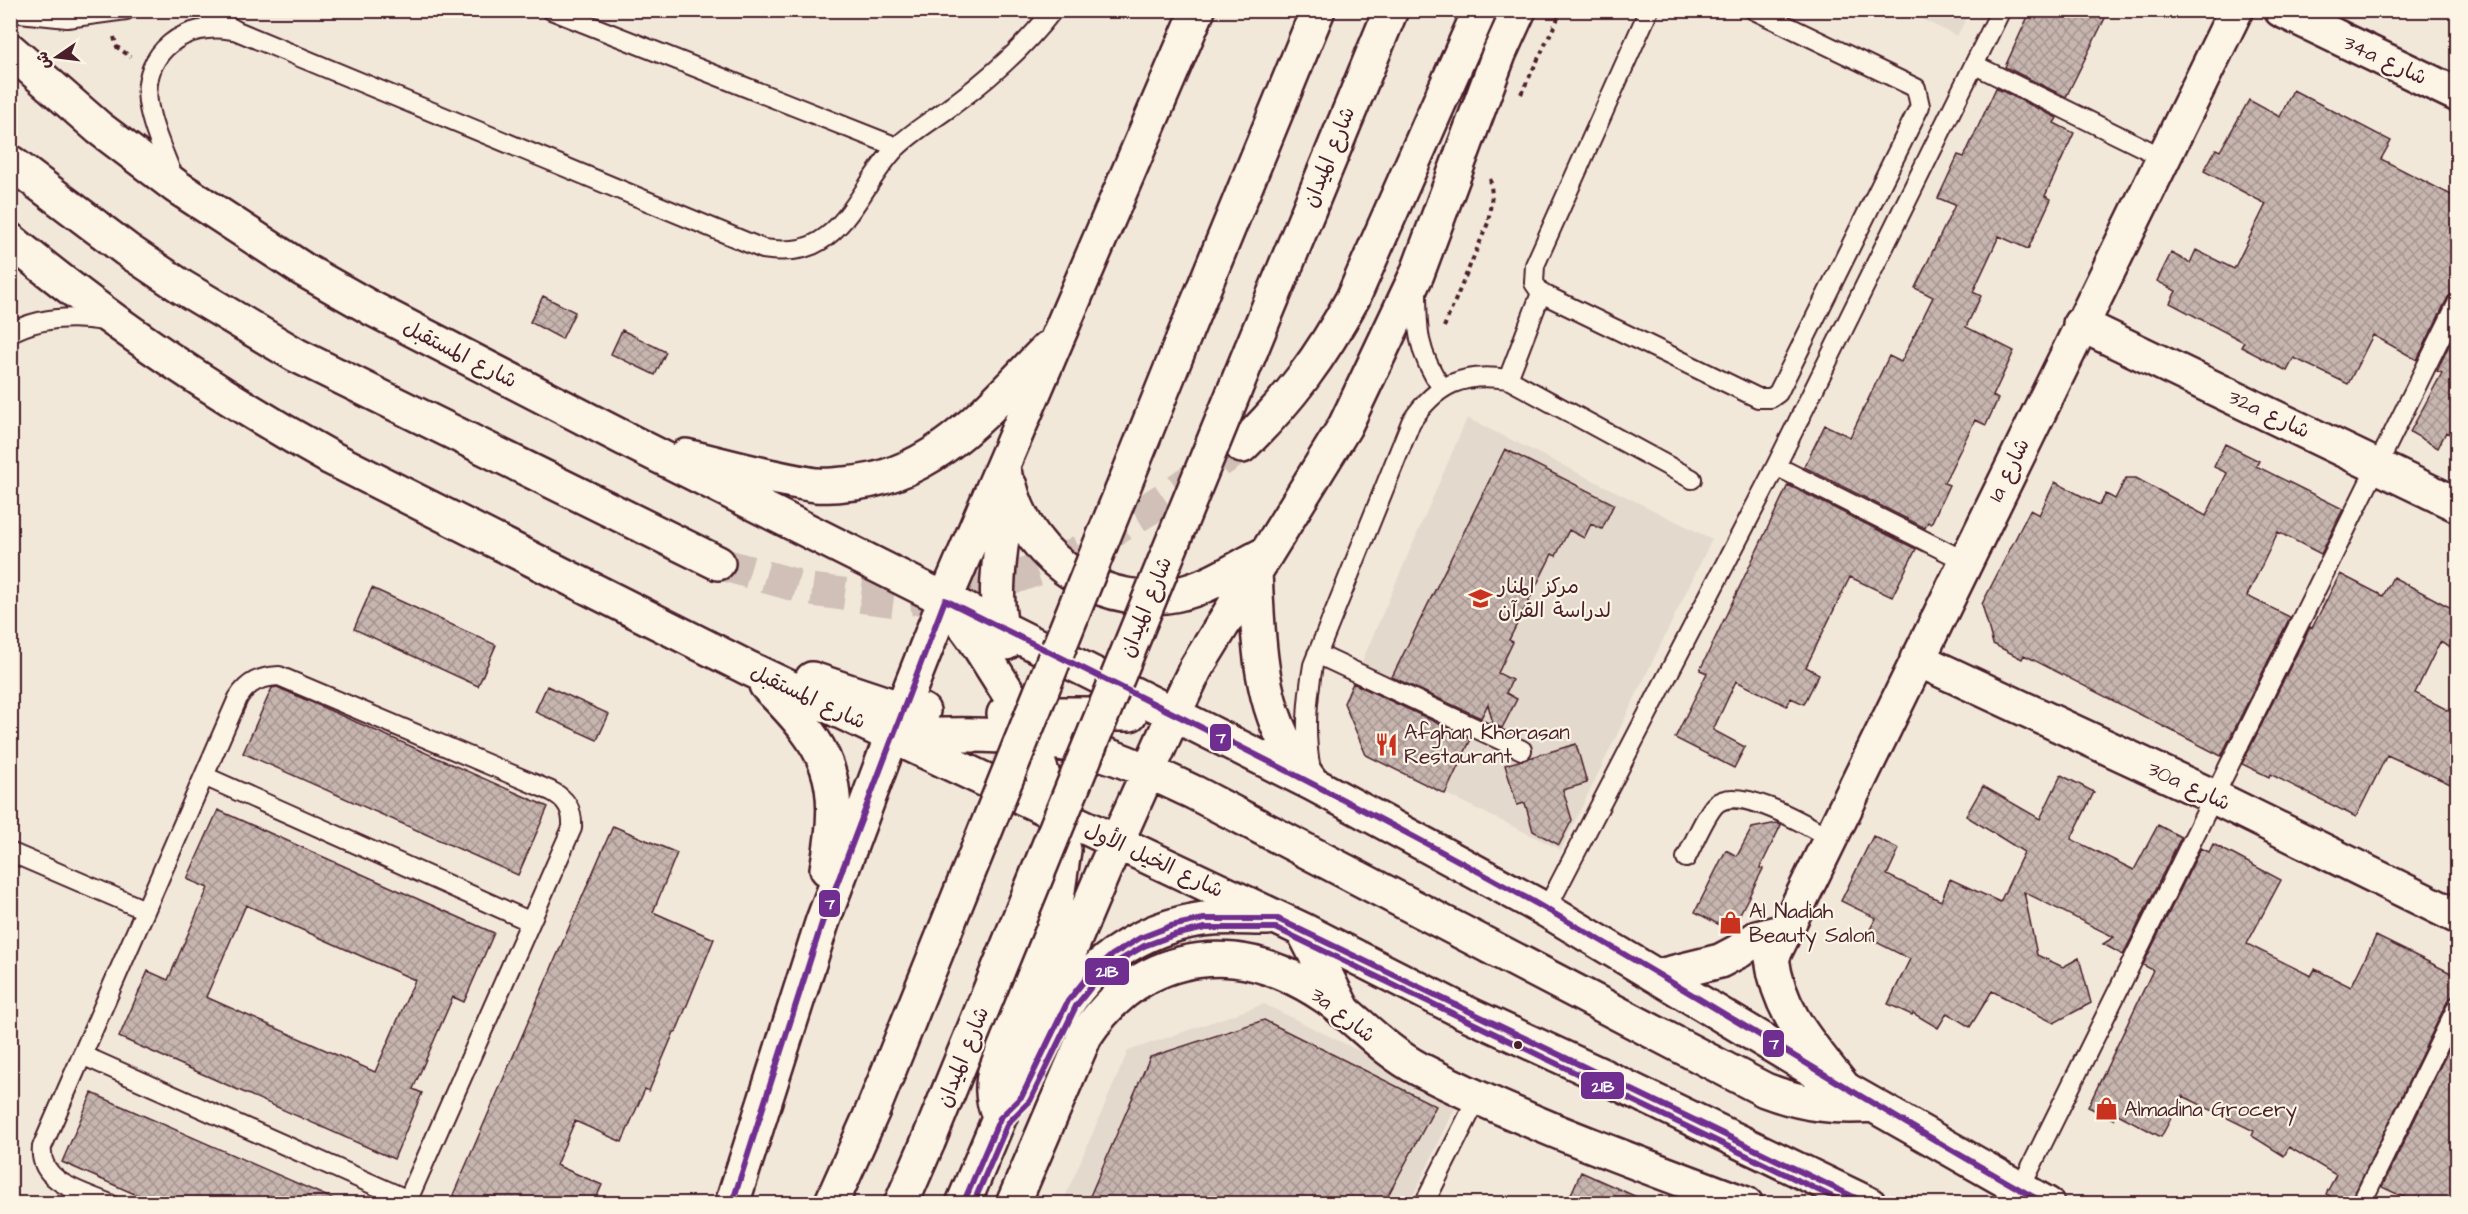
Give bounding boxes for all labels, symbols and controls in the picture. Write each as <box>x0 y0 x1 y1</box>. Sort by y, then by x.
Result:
north arrow <box>27 27 87 87</box>
street label: 34a شارع <box>2338 28 2432 92</box>
text: ش <box>31 49 56 72</box>
street label: شارع الميدان <box>1296 102 1362 212</box>
street label: شارع المستقبل <box>398 313 522 395</box>
street label: 32a شارع <box>2223 382 2315 446</box>
street label: 1a شارع <box>1981 433 2037 507</box>
street label: شارع الميدان <box>1113 552 1179 662</box>
place label: مركز المنار لدراسة القرآن <box>1496 572 1611 625</box>
school or university icon: مركز المنار لدراسة القرآن <box>1467 585 1493 611</box>
street label: شارع المستقبل <box>745 658 871 736</box>
place label: Afghan Khorasan Restaurant <box>1404 718 1570 771</box>
line badge: 7 <box>1209 723 1232 752</box>
text: 7 <box>1215 727 1226 749</box>
restaurant icon: Afghan Khorasan Restaurant <box>1373 731 1399 757</box>
street label: 30a شارع <box>2143 754 2235 818</box>
street label: شارع الخيل الأول <box>1080 815 1228 905</box>
line badge: 7 <box>818 889 841 918</box>
text: 7 <box>824 893 835 915</box>
place label: Al Nadiah Beauty Salon <box>1749 897 1875 952</box>
shop icon: Al Nadiah Beauty Salon <box>1718 910 1744 936</box>
line badge: 21B <box>1084 957 1130 986</box>
text: 21B <box>1095 961 1119 983</box>
street label: 3a شارع <box>1304 980 1382 1050</box>
street label: شارع الميدان <box>930 1002 996 1112</box>
line badge: 7 <box>1762 1029 1785 1058</box>
text: 7 <box>1768 1033 1779 1055</box>
unlabelled marker <box>1512 1039 1524 1051</box>
line badge: 21B <box>1580 1071 1625 1100</box>
text: 21B <box>1591 1076 1615 1098</box>
place label: Almadina Grocery <box>2124 1095 2297 1126</box>
shop icon: Almadina Grocery <box>2093 1096 2119 1122</box>

